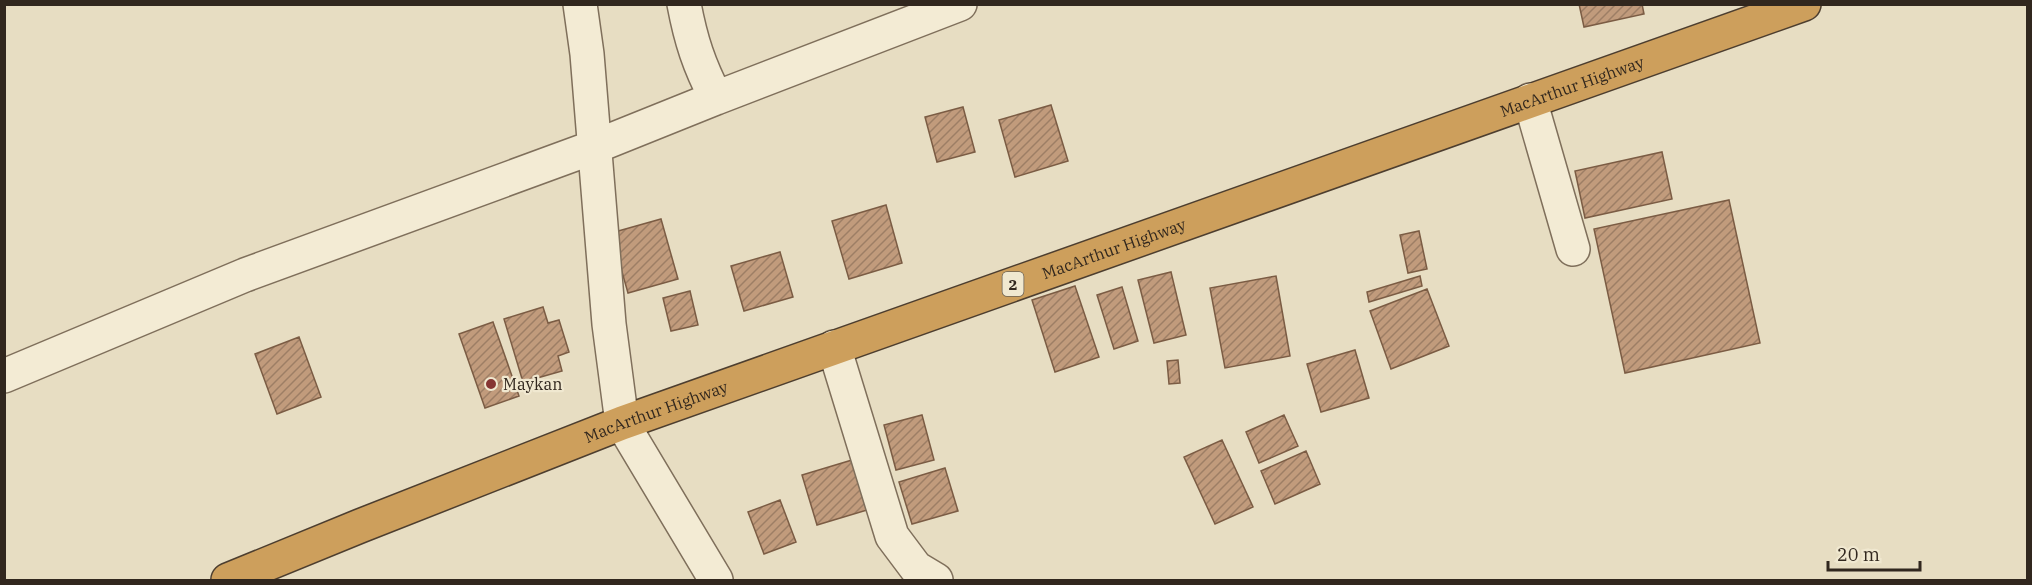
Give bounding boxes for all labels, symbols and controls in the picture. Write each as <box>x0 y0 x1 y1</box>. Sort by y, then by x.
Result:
street label: MacArthur Highway <box>1497 51 1647 121</box>
street label: MacArthur Highway <box>1039 214 1189 283</box>
road number: 2 <box>1002 272 1024 296</box>
place label: Maykan <box>503 374 562 394</box>
street label: MacArthur Highway <box>581 376 731 447</box>
marker: Maykan <box>484 377 498 391</box>
scale bar <box>1828 534 1920 572</box>
text: 20 m <box>1837 543 1880 566</box>

